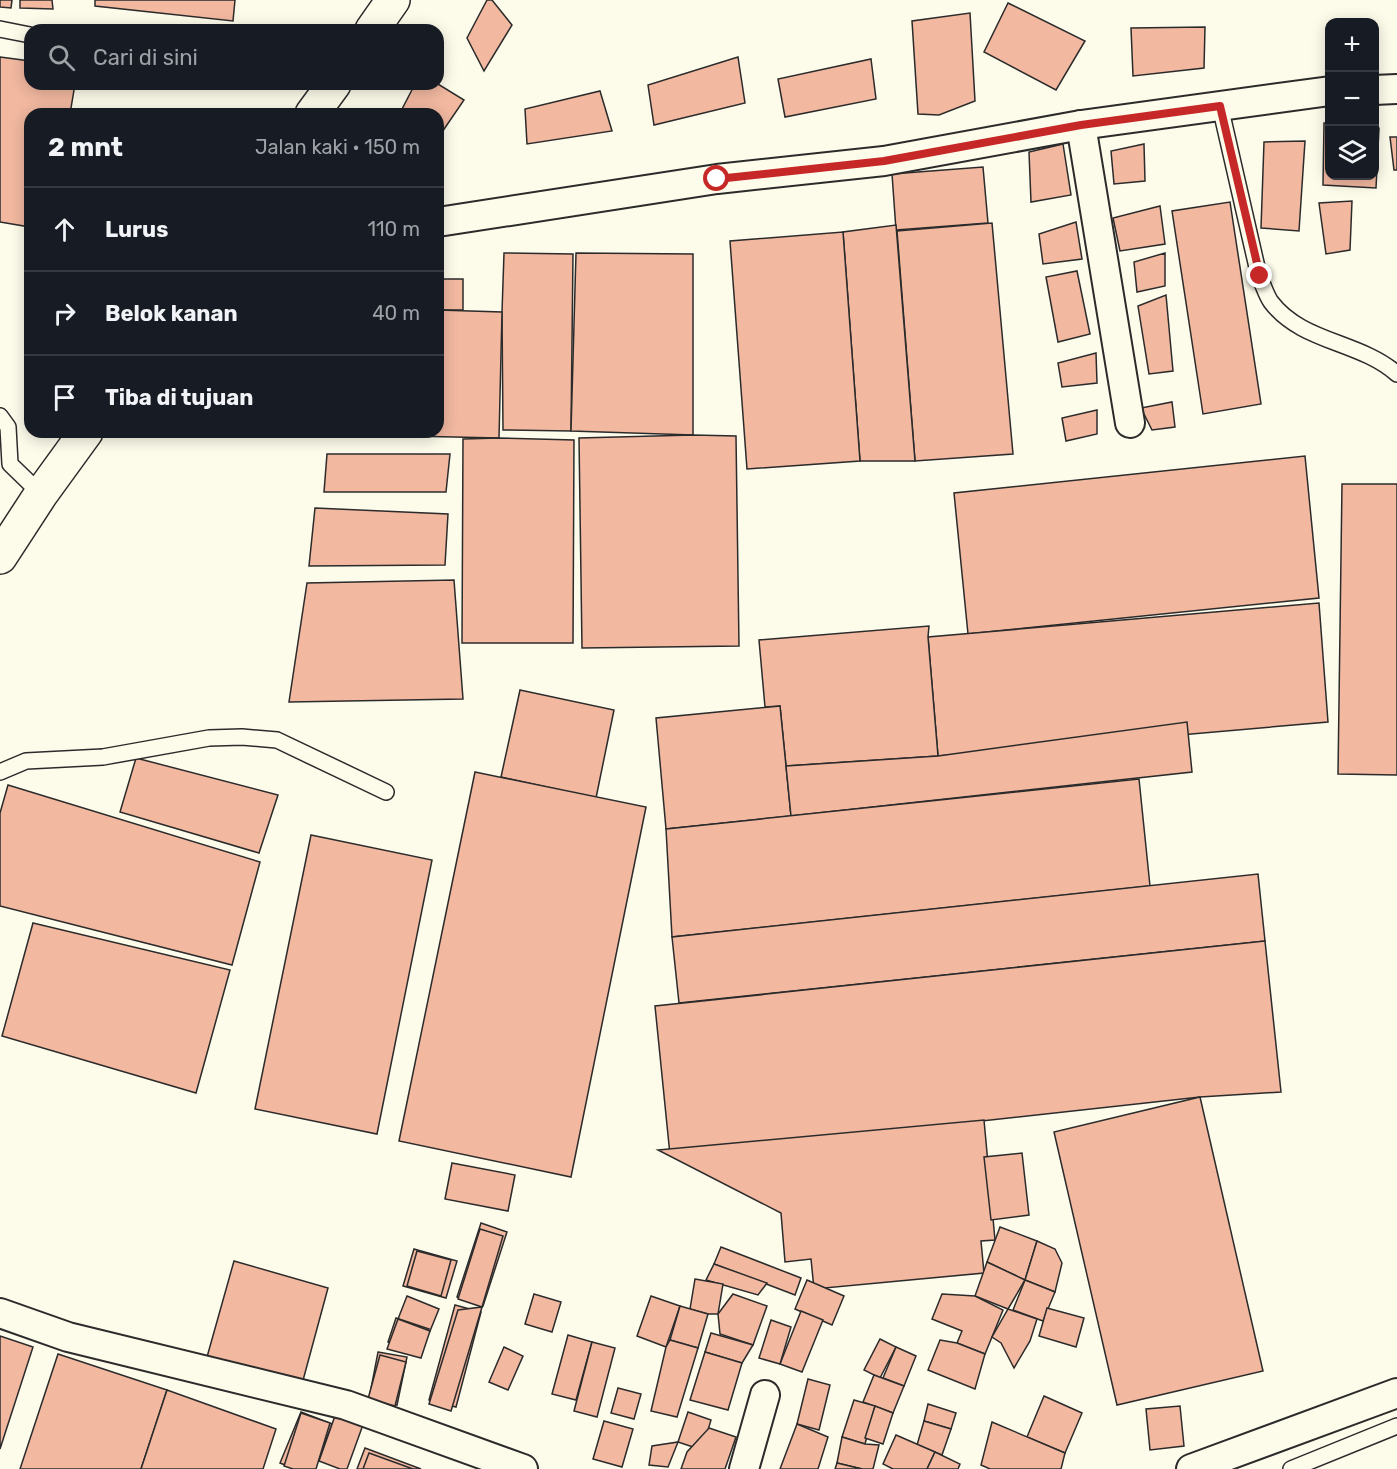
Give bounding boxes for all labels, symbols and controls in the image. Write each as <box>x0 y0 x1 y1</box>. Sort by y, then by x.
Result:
map controls <box>1325 18 1379 180</box>
button: + <box>1325 18 1379 72</box>
search box <box>24 24 444 90</box>
icon: search <box>45 41 78 74</box>
text: Cari di sini <box>93 44 198 71</box>
button: − <box>1325 72 1379 126</box>
button: layers <box>1325 126 1379 180</box>
text: 2 mnt <box>48 132 123 163</box>
text: Jalan kaki · 150 m <box>255 135 420 159</box>
route start <box>703 165 729 191</box>
icon: ahead <box>48 213 81 246</box>
text: Lurus <box>105 216 168 243</box>
text: 110 m <box>368 217 420 241</box>
route end <box>1246 262 1272 288</box>
icon: right <box>48 297 81 330</box>
text: Belok kanan <box>105 300 238 327</box>
text: 40 m <box>372 301 420 325</box>
icon: arrive <box>48 381 81 414</box>
text: Tiba di tujuan <box>105 384 253 411</box>

